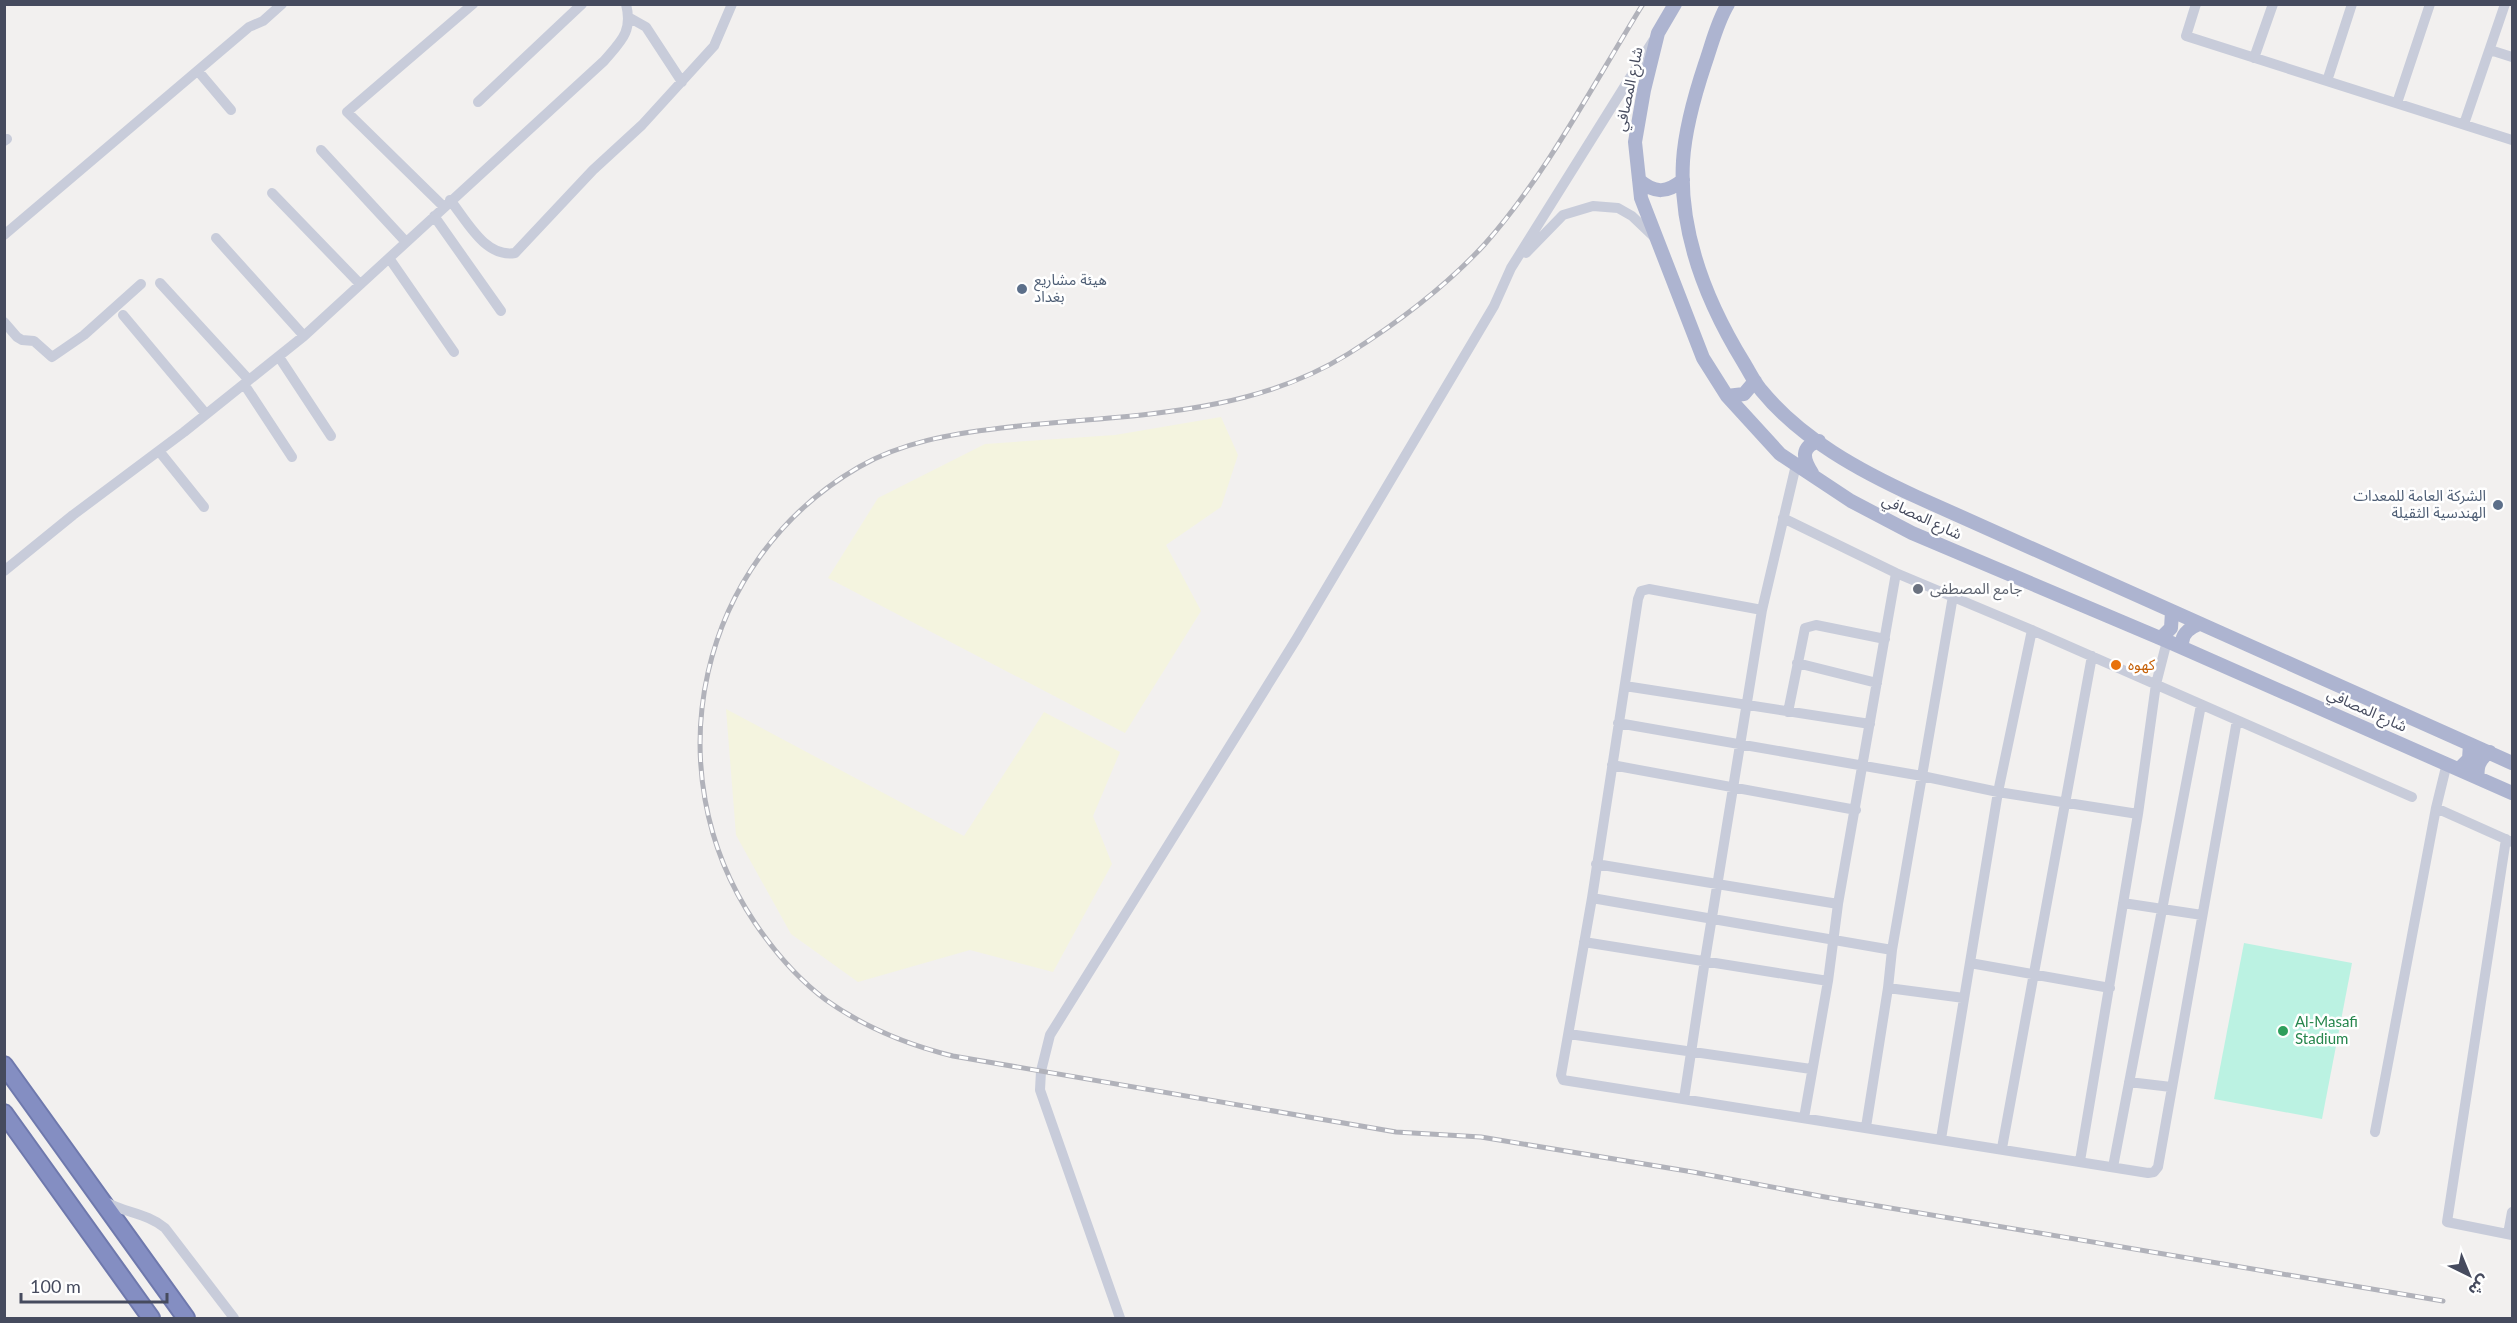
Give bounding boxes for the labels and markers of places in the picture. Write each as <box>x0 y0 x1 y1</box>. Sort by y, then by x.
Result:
place label: هيئة مشاريع بغداد <box>1034 270 1107 305</box>
marker: هيئة مشاريع بغداد <box>1015 282 1029 296</box>
place label: الشركة العامة للمعدات الهندسية الثقيلة <box>2353 486 2486 522</box>
marker: الشركة العامة للمعدات الهندسية الثقيلة <box>2491 498 2505 512</box>
place label: جامع المصطفى <box>1930 579 2023 601</box>
marker: جامع المصطفى <box>1911 582 1925 596</box>
place label: كهوه <box>2128 655 2156 674</box>
marker: كهوه <box>2109 658 2123 672</box>
place label: Al-Masafi Stadium <box>2295 1012 2358 1047</box>
marker: Al-Masafi Stadium <box>2276 1024 2290 1038</box>

